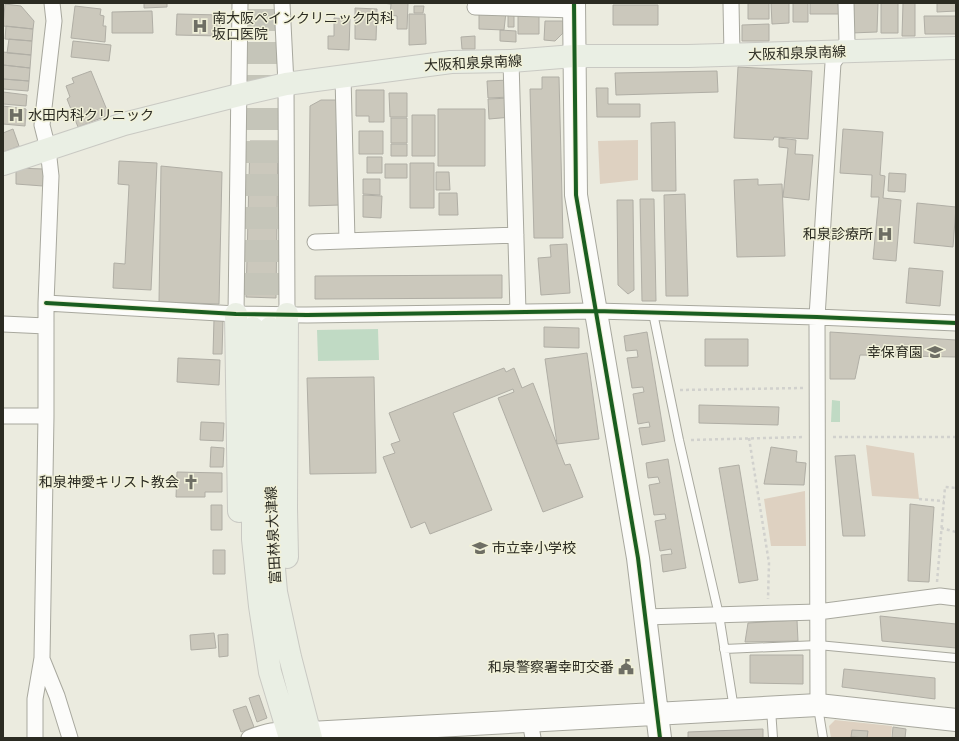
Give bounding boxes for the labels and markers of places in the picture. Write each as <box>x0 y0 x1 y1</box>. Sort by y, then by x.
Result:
place label: 南大阪ペインクリニック内科 坂口医院 <box>212 9 394 45</box>
hospital icon: 南大阪ペインクリニック内科 坂口医院 <box>191 17 209 35</box>
hospital icon: 水田内科クリニック <box>7 106 25 124</box>
place label: 水田内科クリニック <box>28 106 154 126</box>
place label: 和泉診療所 <box>803 225 873 245</box>
hospital icon: 和泉診療所 <box>876 225 894 243</box>
place label: 幸保育園 <box>867 343 923 363</box>
school or university icon: 幸保育園 <box>926 343 944 361</box>
place label: 和泉神愛キリスト教会 <box>39 473 179 493</box>
church icon: 和泉神愛キリスト教会 <box>182 473 200 491</box>
school or university icon: 市立幸小学校 <box>471 539 489 557</box>
place label: 市立幸小学校 <box>492 539 576 559</box>
place label: 和泉警察署幸町交番 <box>488 658 614 678</box>
public building icon: 和泉警察署幸町交番 <box>617 658 635 676</box>

